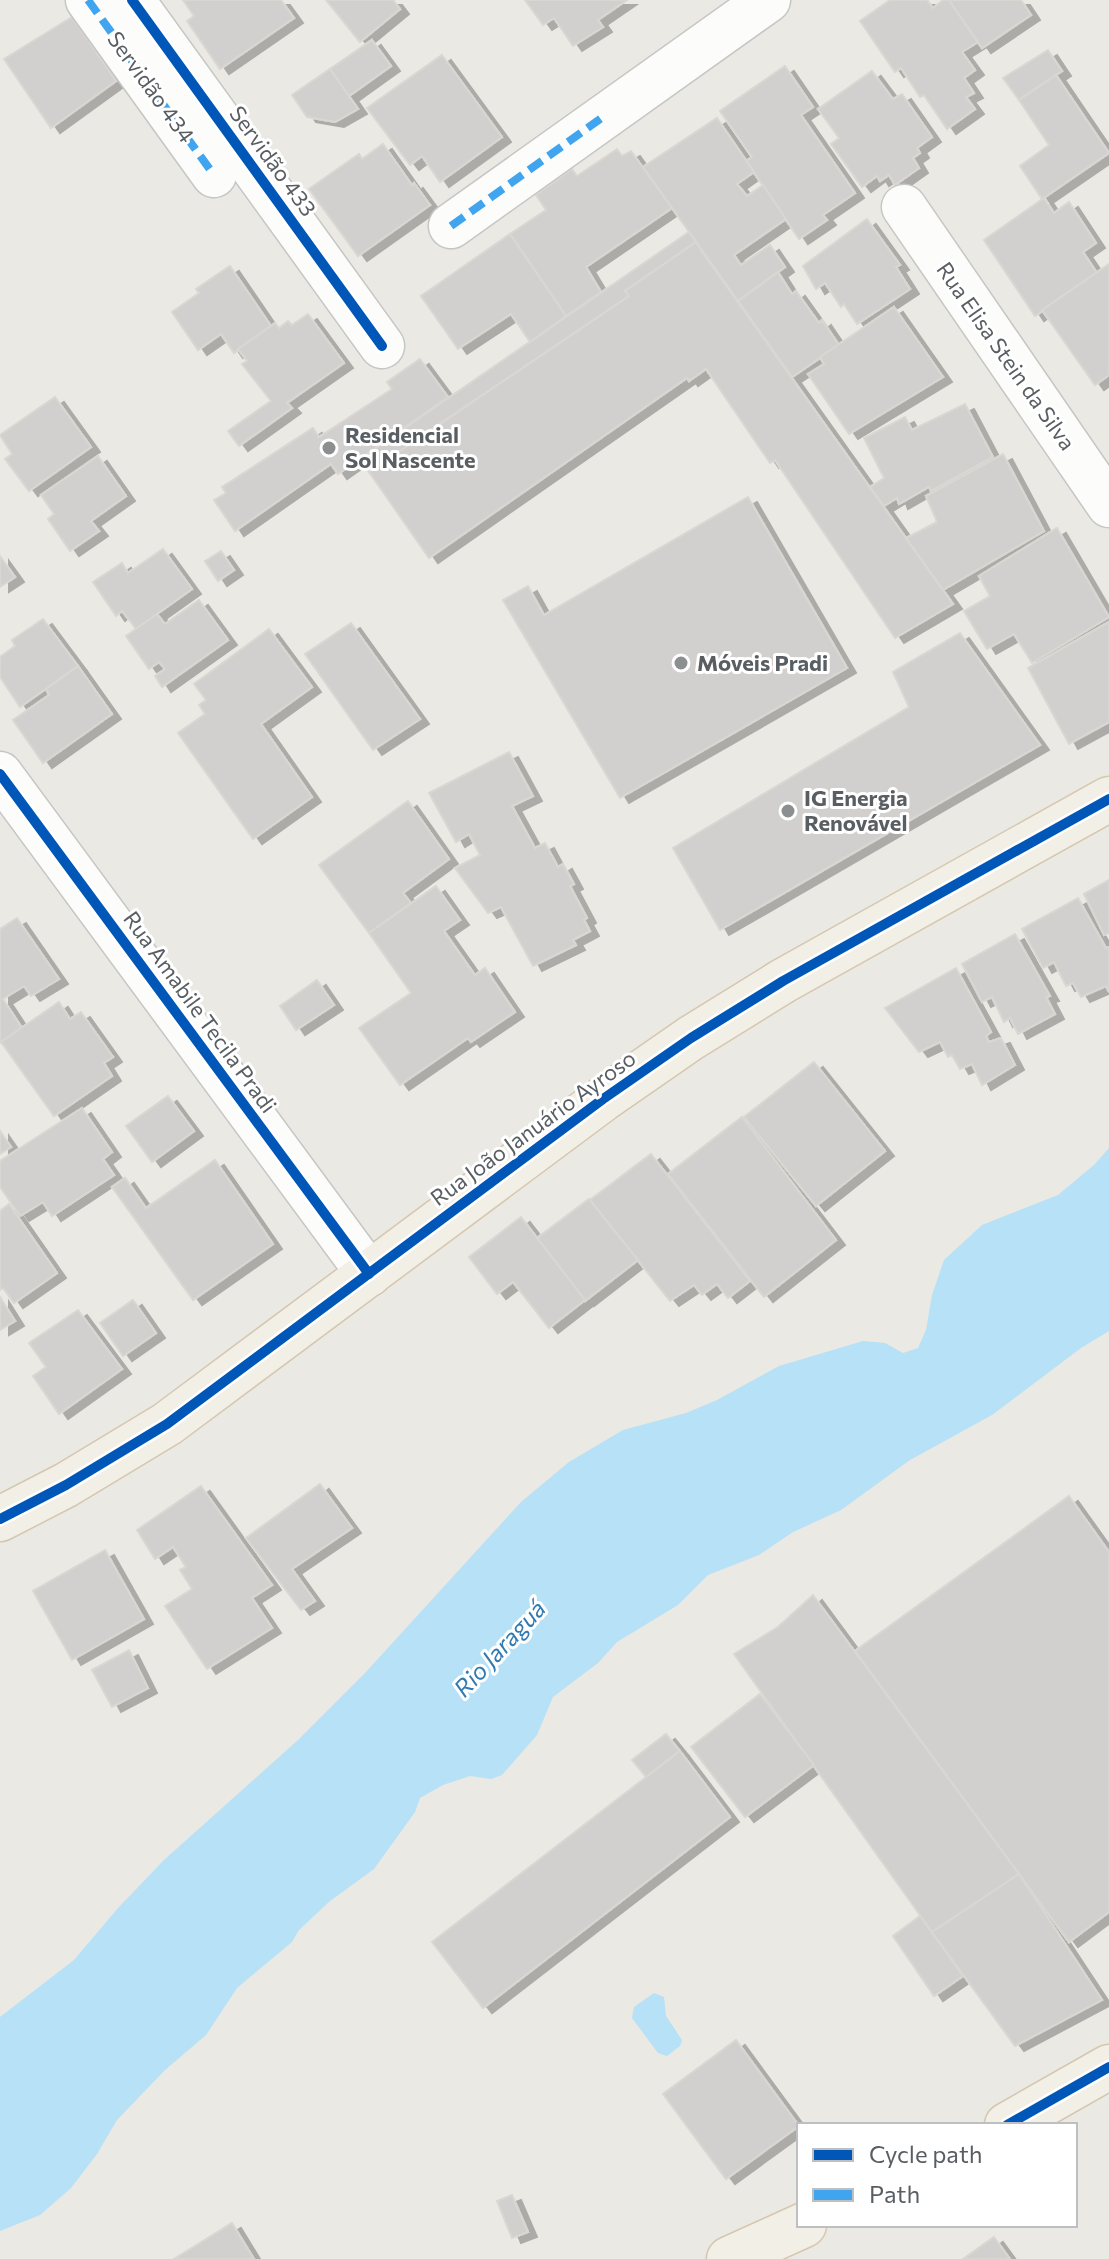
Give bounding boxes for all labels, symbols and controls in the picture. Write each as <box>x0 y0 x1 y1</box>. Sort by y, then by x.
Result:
street label: Servidão 434 <box>102 26 201 147</box>
street label: Servidão 433 <box>224 100 323 221</box>
street label: Rua Elisa Stein da Silva <box>931 256 1082 455</box>
place label: Residencial Sol Nascente <box>345 421 476 473</box>
marker: Residencial Sol Nascente <box>320 439 338 457</box>
place label: Móveis Pradi <box>697 649 828 676</box>
marker: Móveis Pradi <box>672 654 690 672</box>
place label: IG Energia Renovável <box>804 784 907 836</box>
marker: IG Energia Renovável <box>779 802 797 820</box>
street label: Rua Amabile Tecila Pradi <box>118 906 283 1118</box>
street label: Rua João Januário Ayroso <box>425 1044 641 1211</box>
water label: Rio Jaraguá <box>447 1593 551 1702</box>
legend <box>797 2123 1077 2227</box>
text: Cycle path <box>869 2139 983 2168</box>
text: Path <box>869 2179 920 2208</box>

